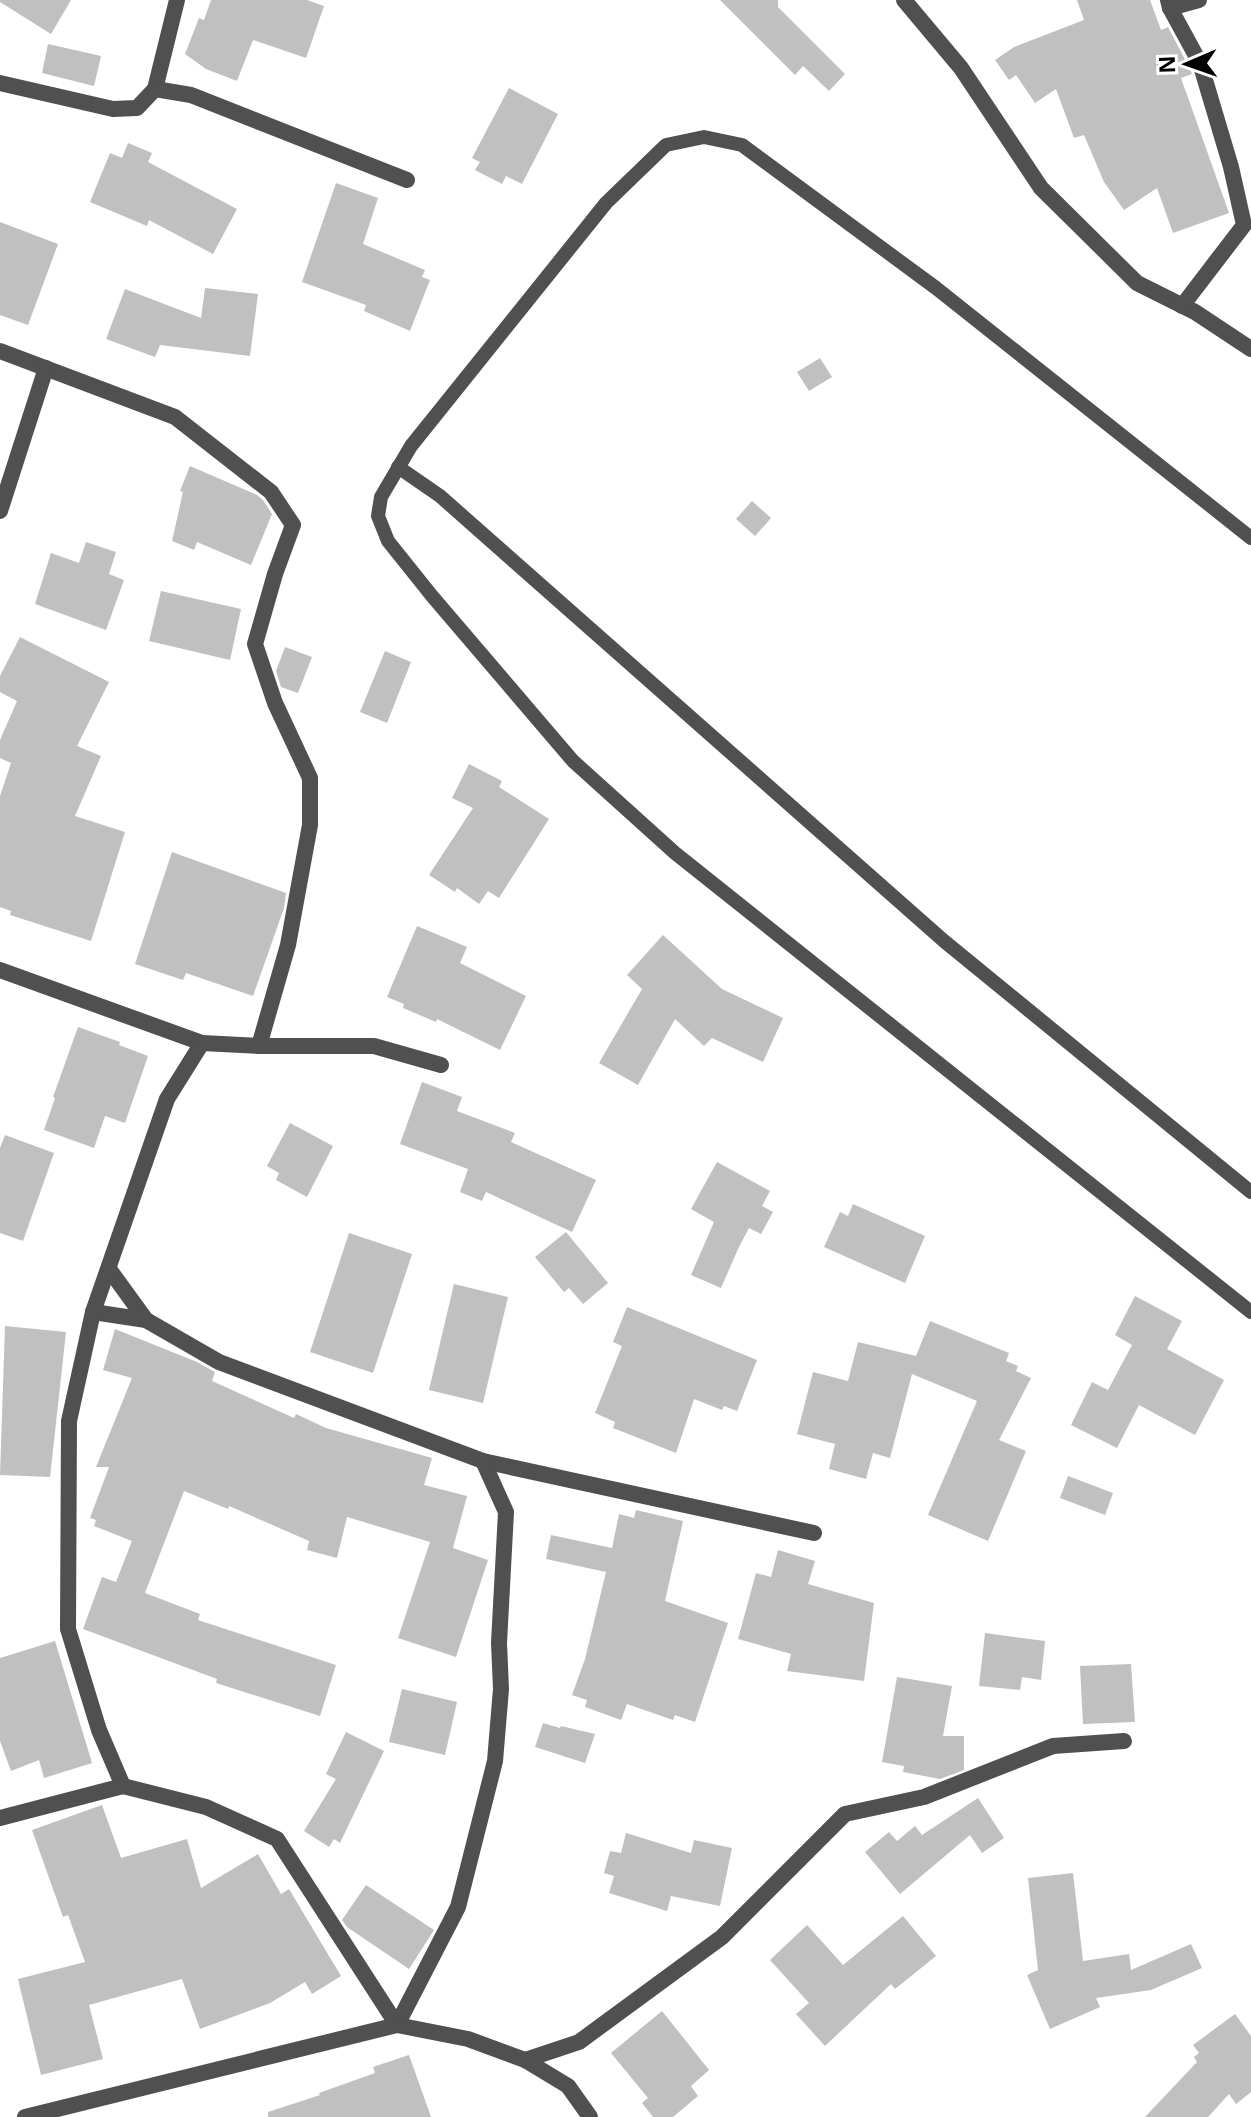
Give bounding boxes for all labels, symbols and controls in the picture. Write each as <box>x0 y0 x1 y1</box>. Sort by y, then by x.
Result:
north arrow <box>1147 24 1227 104</box>
text: N <box>1151 55 1181 74</box>

